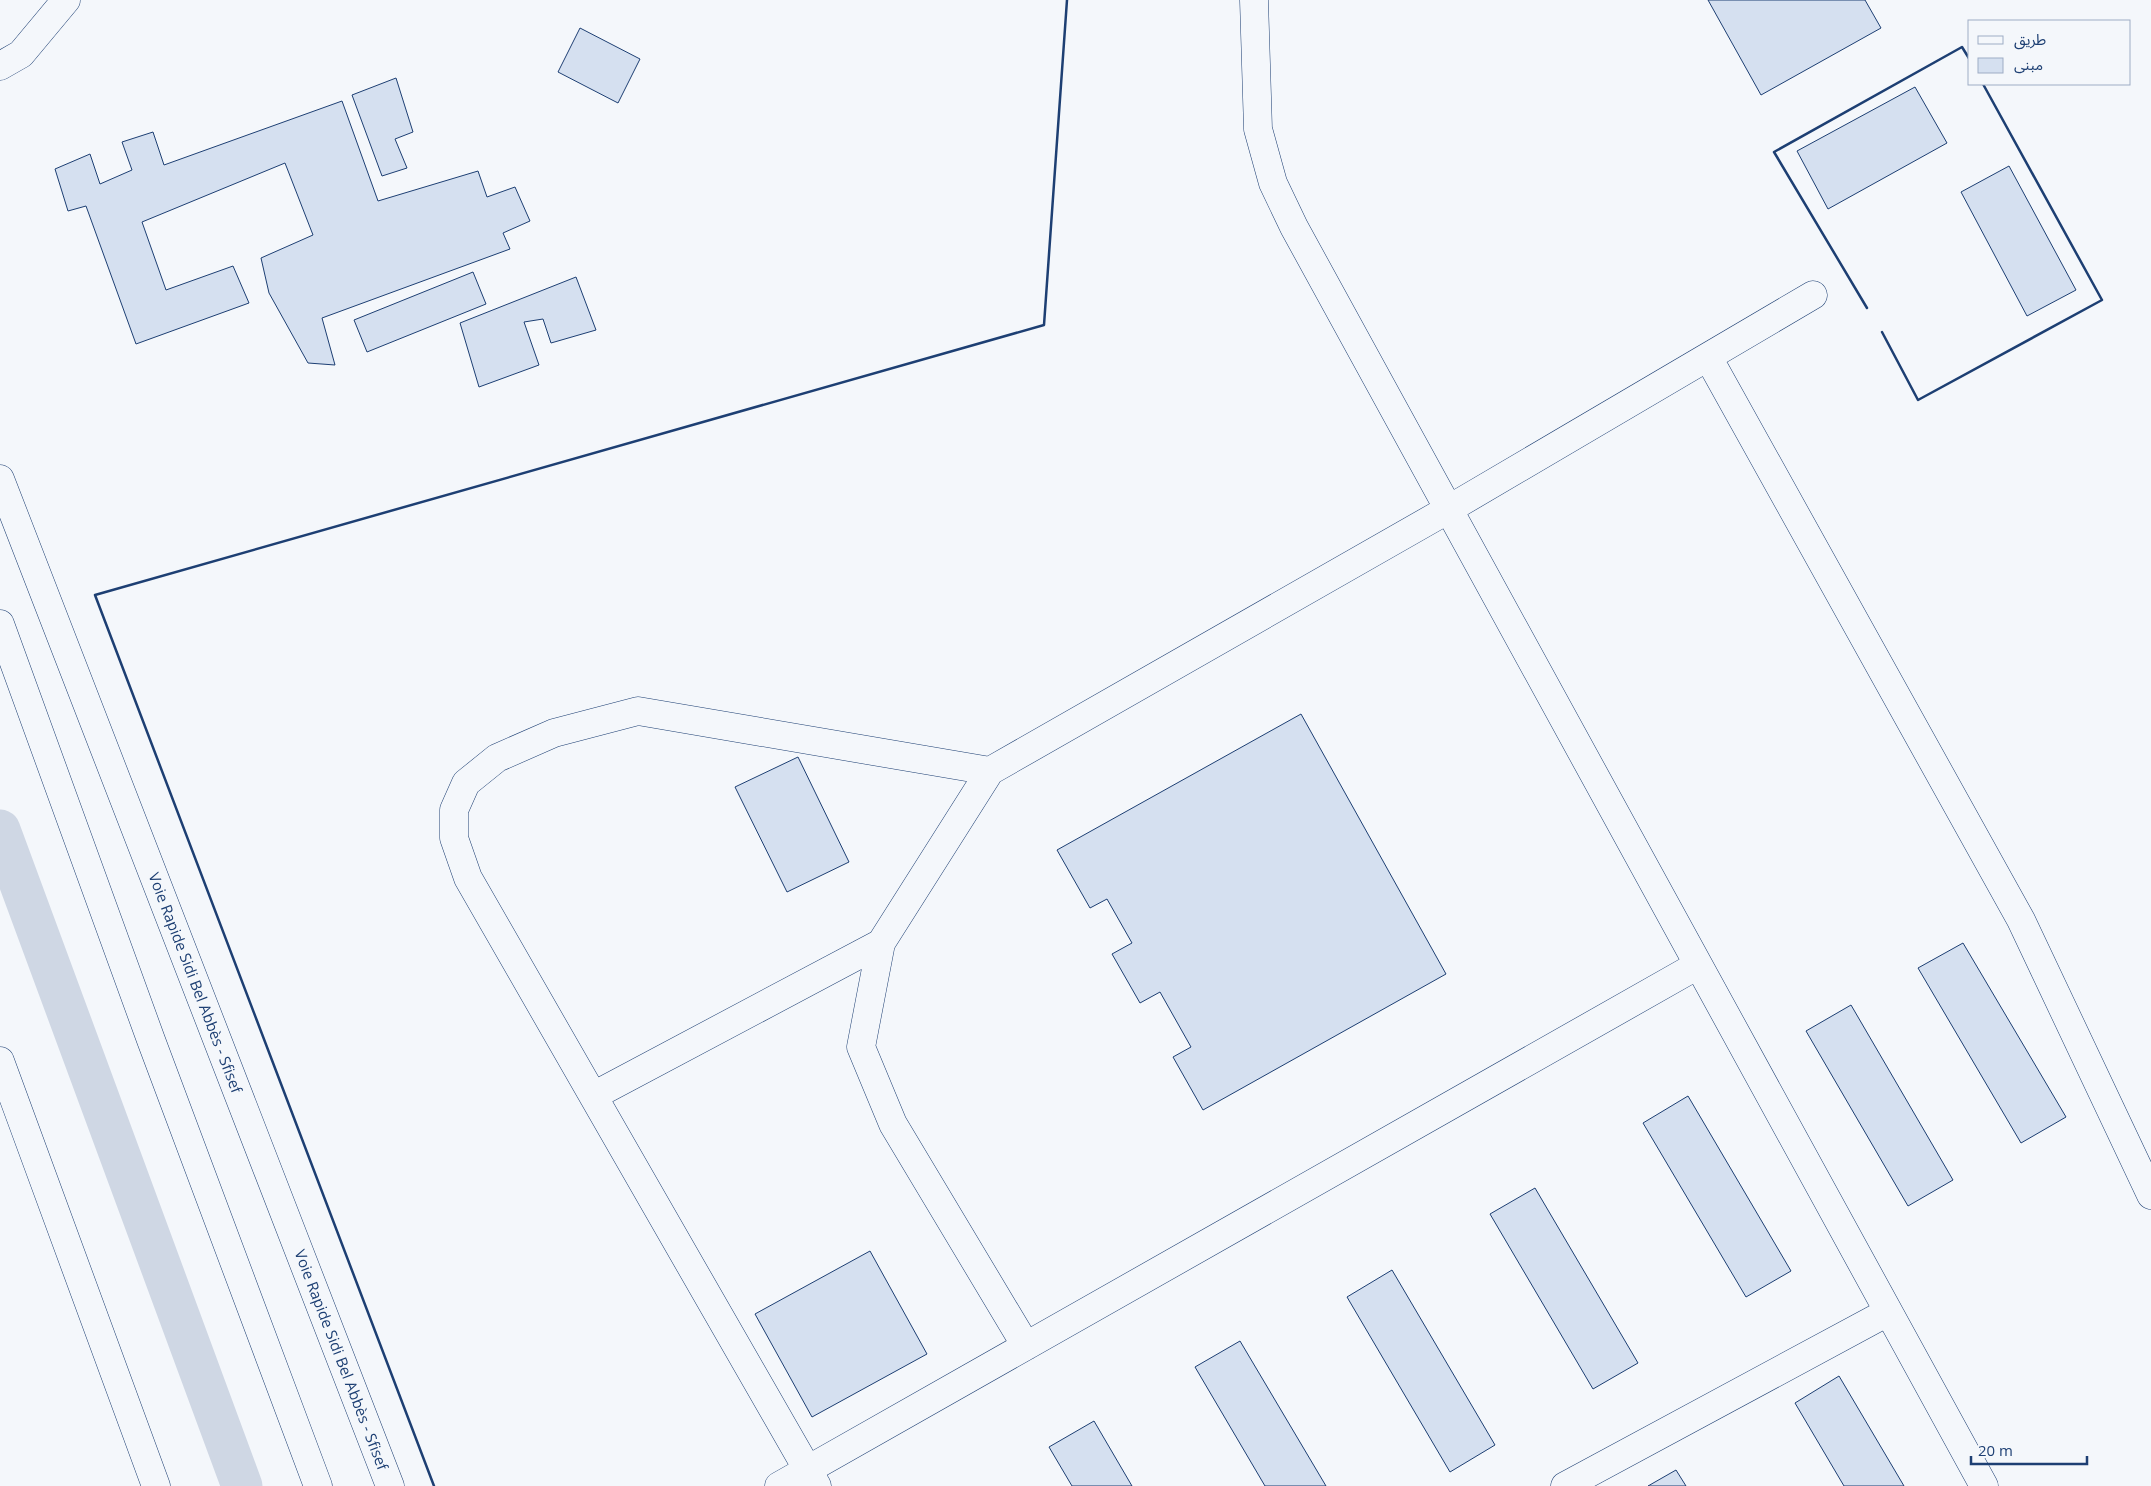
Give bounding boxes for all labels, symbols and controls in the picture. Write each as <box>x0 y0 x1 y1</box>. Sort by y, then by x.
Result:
legend <box>1968 20 2131 85</box>
text: طريق <box>2014 29 2046 50</box>
text: مبنى <box>2014 54 2043 74</box>
street label: Voie Rapide Sidi Bel Abbès - Sfisef <box>145 870 248 1097</box>
street label: Voie Rapide Sidi Bel Abbès - Sfisef <box>291 1247 394 1474</box>
scale bar <box>1971 1434 2087 1466</box>
text: 20 m <box>1978 1440 2013 1460</box>

